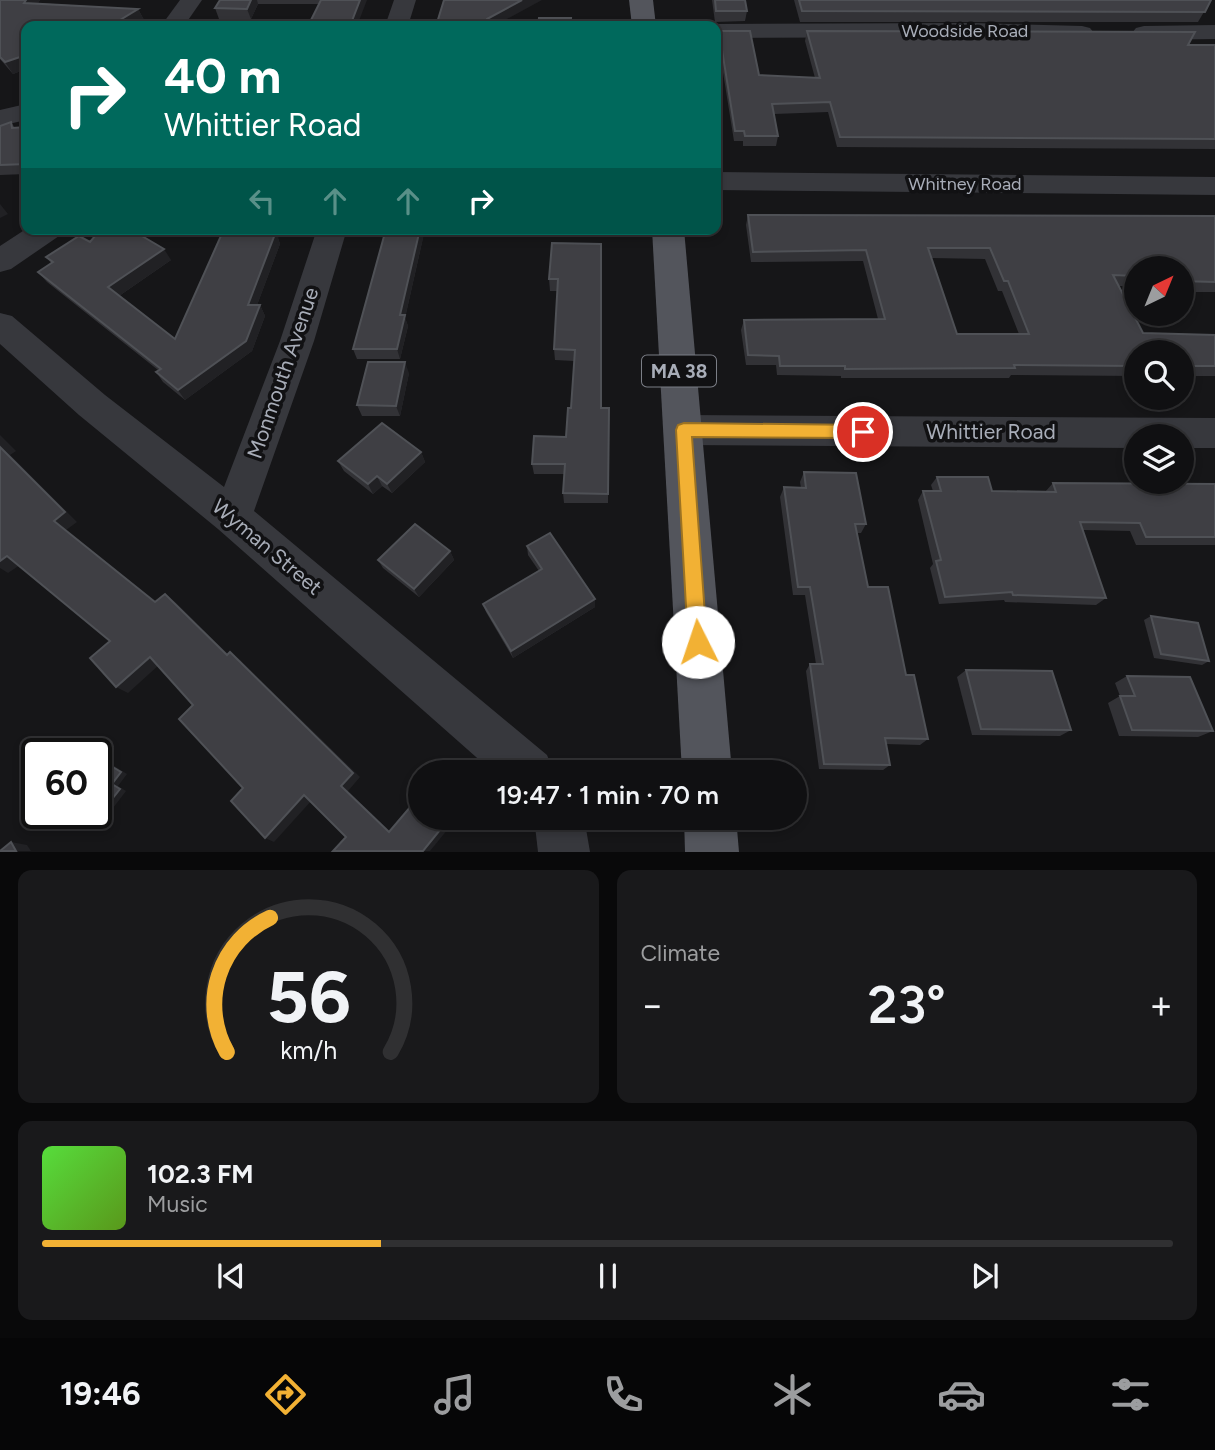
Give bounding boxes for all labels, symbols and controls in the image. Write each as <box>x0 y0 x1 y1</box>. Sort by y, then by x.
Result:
street label: Woodside Road <box>902 20 1028 42</box>
text: 40 m <box>164 46 281 105</box>
icon: right <box>49 49 140 140</box>
text: Whittier Road <box>164 106 361 144</box>
street label: Whitney Road <box>908 173 1022 195</box>
icon: left <box>243 182 281 220</box>
icon: ahead <box>316 182 354 220</box>
icon: ahead <box>389 182 427 220</box>
icon: right <box>462 182 500 220</box>
north arrow <box>1124 256 1194 326</box>
map controls <box>1124 256 1194 494</box>
street label: Monmouth Avenue <box>242 284 324 462</box>
button: search <box>1124 340 1194 410</box>
road number: MA 38 <box>642 356 716 386</box>
pin <box>833 402 893 462</box>
icon: arrive <box>844 413 882 451</box>
street label: Whittier Road <box>926 419 1056 444</box>
button: layers <box>1124 424 1194 494</box>
street label: Wyman Street <box>207 493 327 600</box>
position arrow <box>661 605 735 679</box>
speed limit sign: 60 <box>21 738 112 829</box>
text: 19:47 · 1 min · 70 m <box>496 779 719 811</box>
text: Climate <box>641 939 720 967</box>
text: 56 <box>266 954 351 1041</box>
text: 23° <box>868 974 946 1036</box>
text: − <box>641 982 664 1028</box>
text: + <box>1149 982 1173 1028</box>
text: km/h <box>280 1035 337 1065</box>
text: 102.3 FM <box>147 1158 254 1190</box>
text: Music <box>147 1190 208 1218</box>
icon: previous <box>212 1257 250 1295</box>
icon: pause <box>589 1257 627 1295</box>
icon: next <box>966 1257 1004 1295</box>
icon: directions <box>261 1370 310 1419</box>
icon: music <box>430 1370 479 1419</box>
icon: phone <box>599 1370 648 1419</box>
icon: climate <box>768 1370 817 1419</box>
icon: car <box>937 1370 986 1419</box>
icon: filters <box>1106 1370 1155 1419</box>
text: 19:46 <box>60 1375 141 1413</box>

